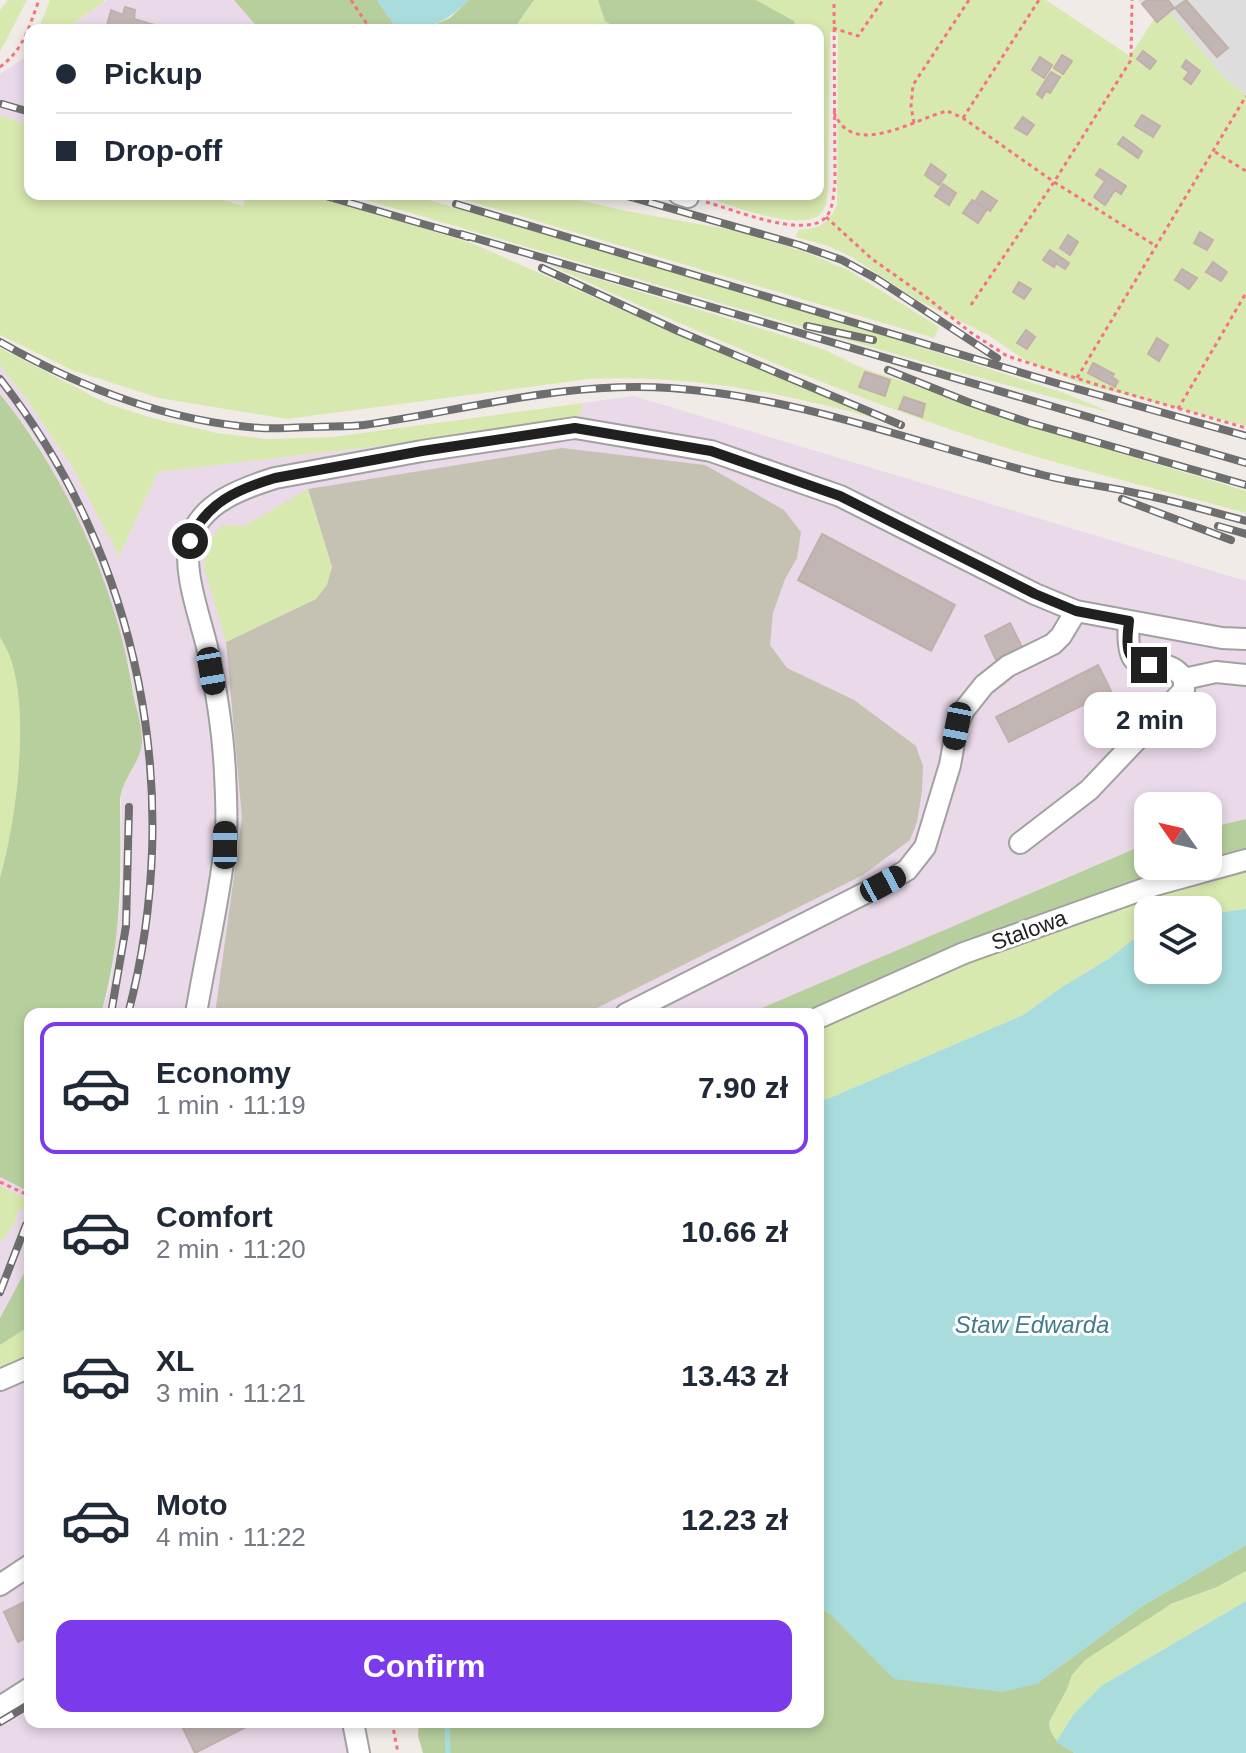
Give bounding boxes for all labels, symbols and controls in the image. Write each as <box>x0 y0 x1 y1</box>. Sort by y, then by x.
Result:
text: Pickup <box>104 57 202 90</box>
text: Drop-off <box>104 134 222 167</box>
route start <box>172 523 208 559</box>
car <box>195 645 227 697</box>
route end <box>1131 647 1167 683</box>
callout: 2 min <box>1083 693 1215 749</box>
car <box>941 700 973 752</box>
text: 2 min <box>1116 705 1184 735</box>
north arrow <box>1134 792 1222 880</box>
map controls <box>1134 792 1222 984</box>
car <box>213 821 237 869</box>
car <box>856 862 910 906</box>
button: layers <box>1134 896 1222 984</box>
street label: Stalowa <box>988 905 1071 955</box>
icon: car <box>60 1052 132 1124</box>
text: Economy <box>156 1056 291 1089</box>
text: 7.90 zł <box>698 1071 788 1104</box>
text: 1 min · 11:19 <box>156 1090 306 1120</box>
icon: car <box>60 1196 132 1268</box>
text: Comfort <box>156 1200 273 1233</box>
text: 10.66 zł <box>681 1215 788 1248</box>
text: 2 min · 11:20 <box>156 1234 306 1264</box>
water label: Staw Edwarda <box>955 1311 1109 1338</box>
icon: car <box>60 1340 132 1412</box>
text: XL <box>156 1344 194 1377</box>
text: 13.43 zł <box>681 1359 788 1392</box>
text: 3 min · 11:21 <box>156 1378 306 1408</box>
icon: car <box>60 1484 132 1556</box>
text: Moto <box>156 1488 228 1521</box>
text: 12.23 zł <box>681 1503 788 1536</box>
text: 4 min · 11:22 <box>156 1522 306 1552</box>
button: Confirm <box>56 1620 792 1712</box>

